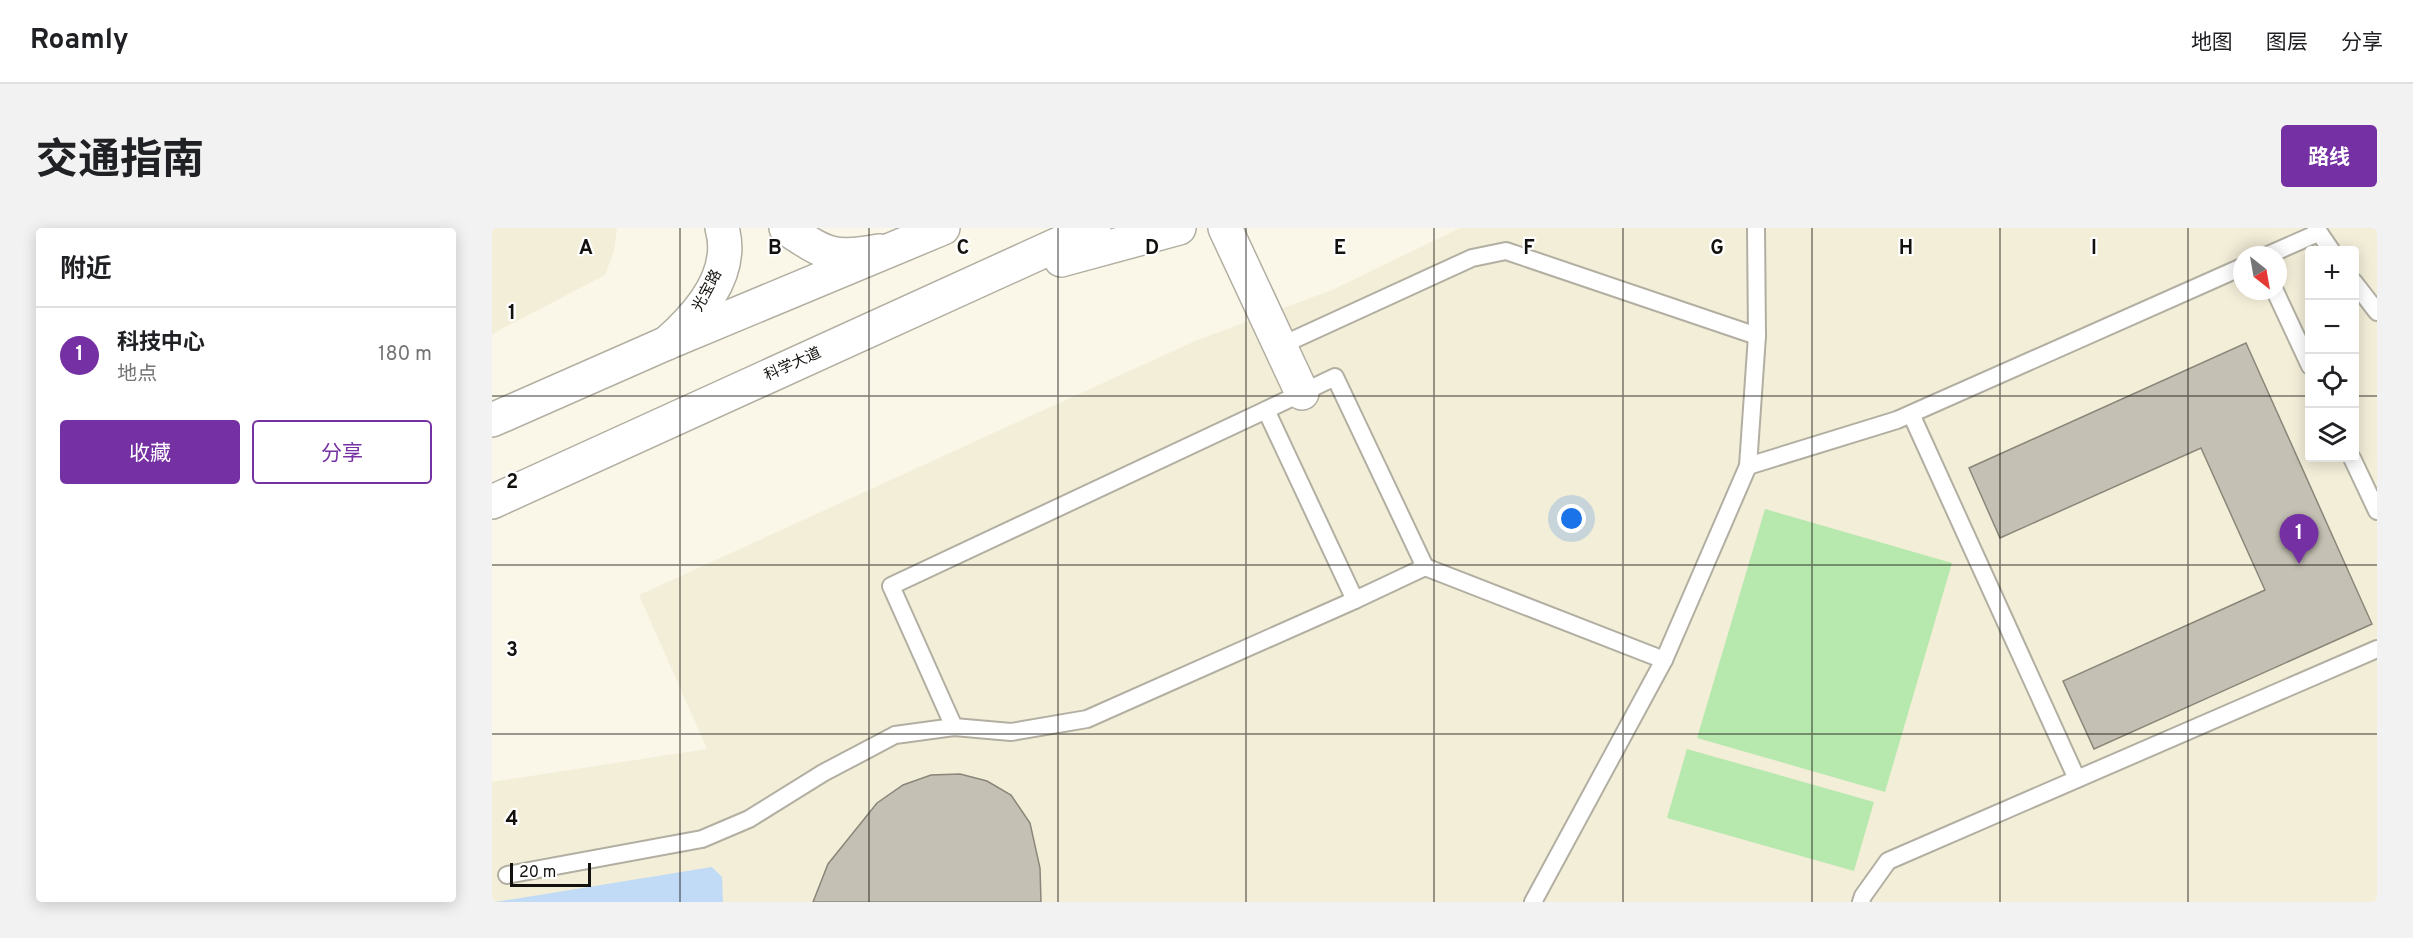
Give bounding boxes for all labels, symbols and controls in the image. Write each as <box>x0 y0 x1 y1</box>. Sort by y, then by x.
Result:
text: Roamly <box>30 23 129 59</box>
text: 地图 <box>2191 30 2233 57</box>
text: 图层 <box>2266 30 2308 57</box>
text: 分享 <box>2341 30 2383 57</box>
button: 路线 <box>2281 125 2377 187</box>
text: 交通指南 <box>36 136 204 189</box>
text: A <box>579 236 593 262</box>
text: B <box>768 236 782 262</box>
text: C <box>957 236 969 262</box>
text: D <box>1145 236 1159 262</box>
text: E <box>1334 236 1346 262</box>
text: F <box>1523 236 1535 262</box>
text: G <box>1710 236 1724 262</box>
text: H <box>1899 236 1913 262</box>
text: I <box>2091 236 2097 262</box>
north arrow <box>2233 246 2287 300</box>
map controls <box>2305 246 2359 462</box>
button: + <box>2305 246 2359 300</box>
text: 附近 <box>60 254 112 287</box>
street label: 光宝路 <box>689 267 727 315</box>
button: − <box>2305 300 2359 354</box>
text: 1 <box>508 301 516 327</box>
text: 科技中心 <box>117 330 205 357</box>
text: 1 <box>76 342 84 368</box>
text: 180 m <box>378 342 432 368</box>
street label: 科学大道 <box>762 344 824 386</box>
button: locate <box>2305 354 2359 408</box>
text: 地点 <box>117 362 157 388</box>
button: layers <box>2305 408 2359 462</box>
button: 收藏 <box>60 420 240 484</box>
button: 分享 <box>252 420 432 484</box>
text: 2 <box>506 470 518 496</box>
your location <box>1557 504 1586 533</box>
pin: 1 <box>2280 514 2318 564</box>
text: 3 <box>506 638 518 664</box>
text: 4 <box>506 807 518 833</box>
scale bar <box>510 860 591 888</box>
text: 20 m <box>519 863 556 883</box>

